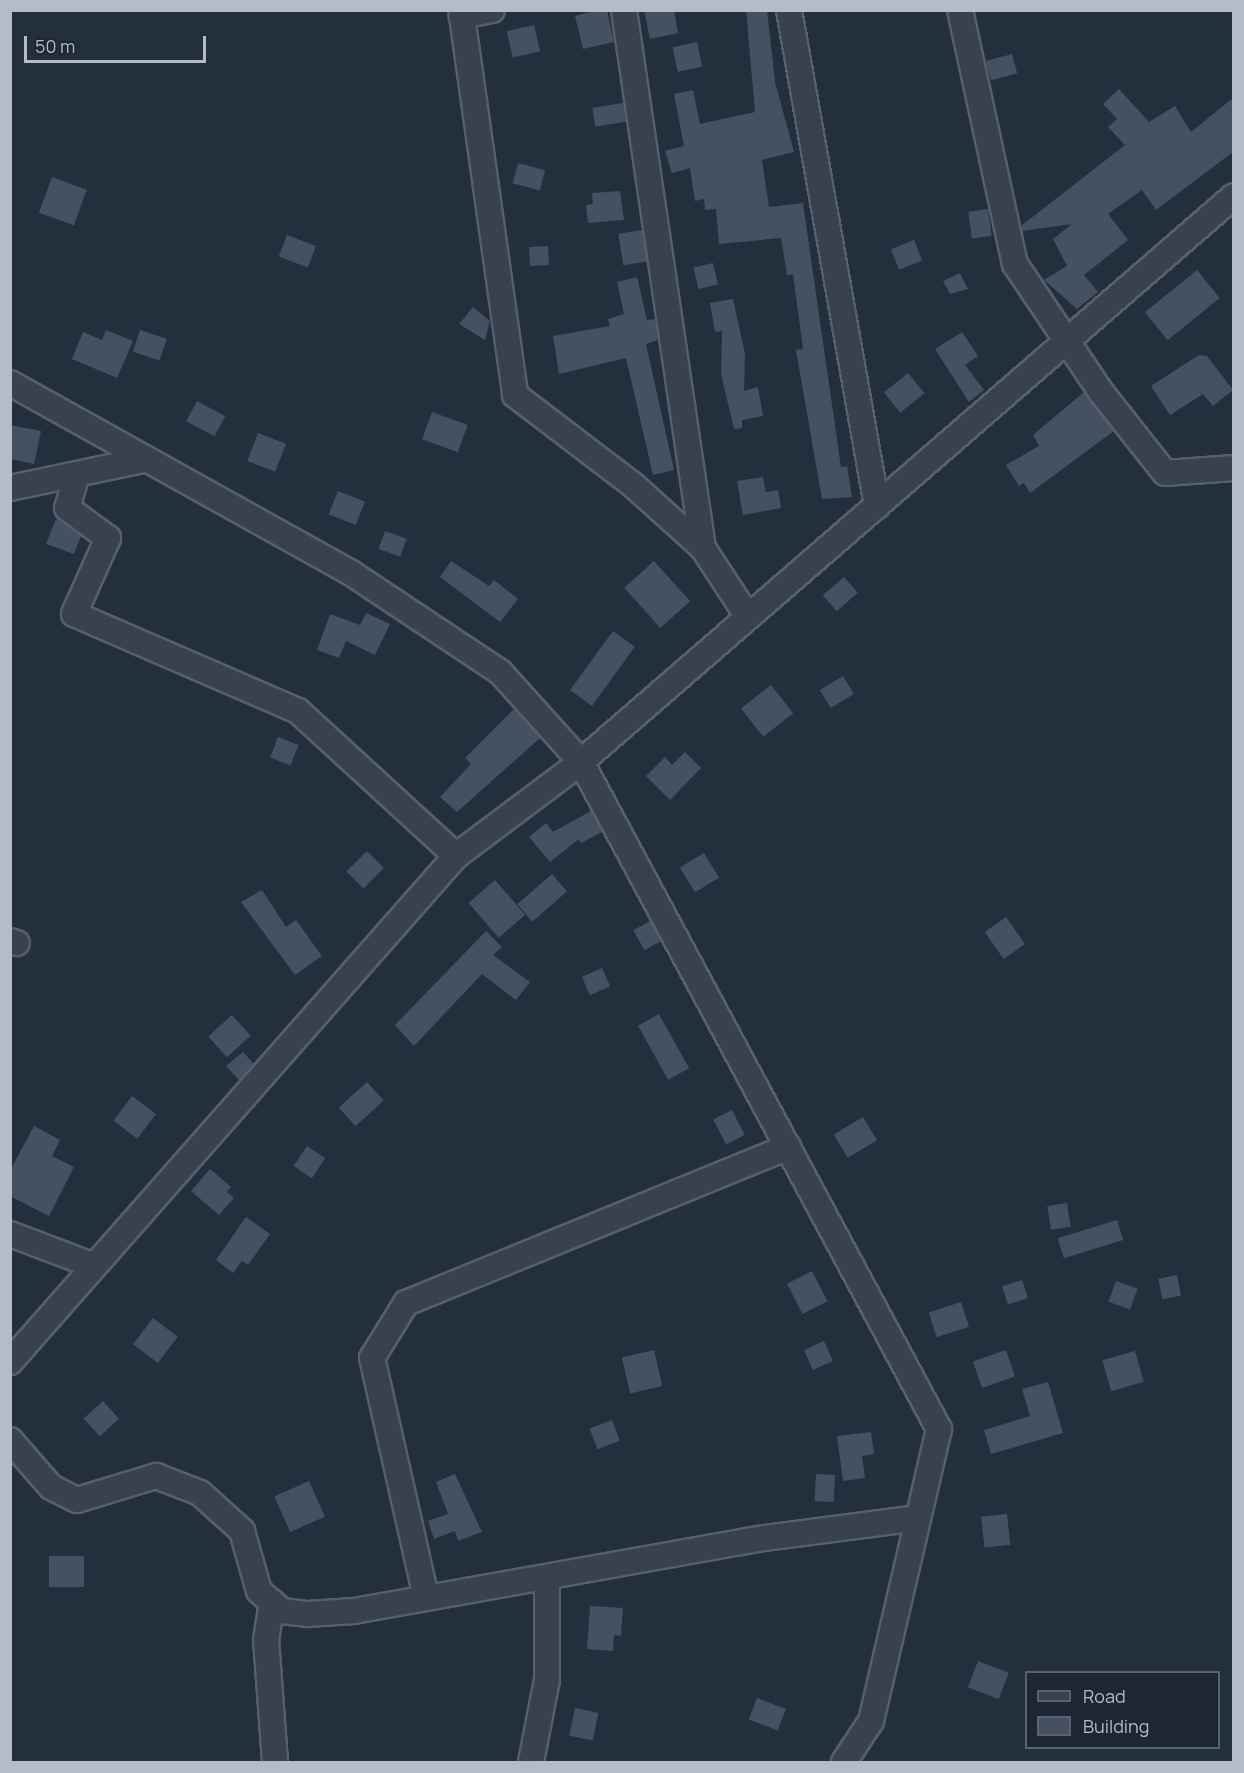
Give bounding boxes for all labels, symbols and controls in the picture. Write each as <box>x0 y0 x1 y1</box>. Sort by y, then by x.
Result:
scale bar <box>27 24 208 62</box>
text: 50 m <box>35 34 75 58</box>
legend <box>1025 1671 1220 1749</box>
text: Road <box>1083 1684 1126 1708</box>
text: Building <box>1083 1714 1149 1738</box>

